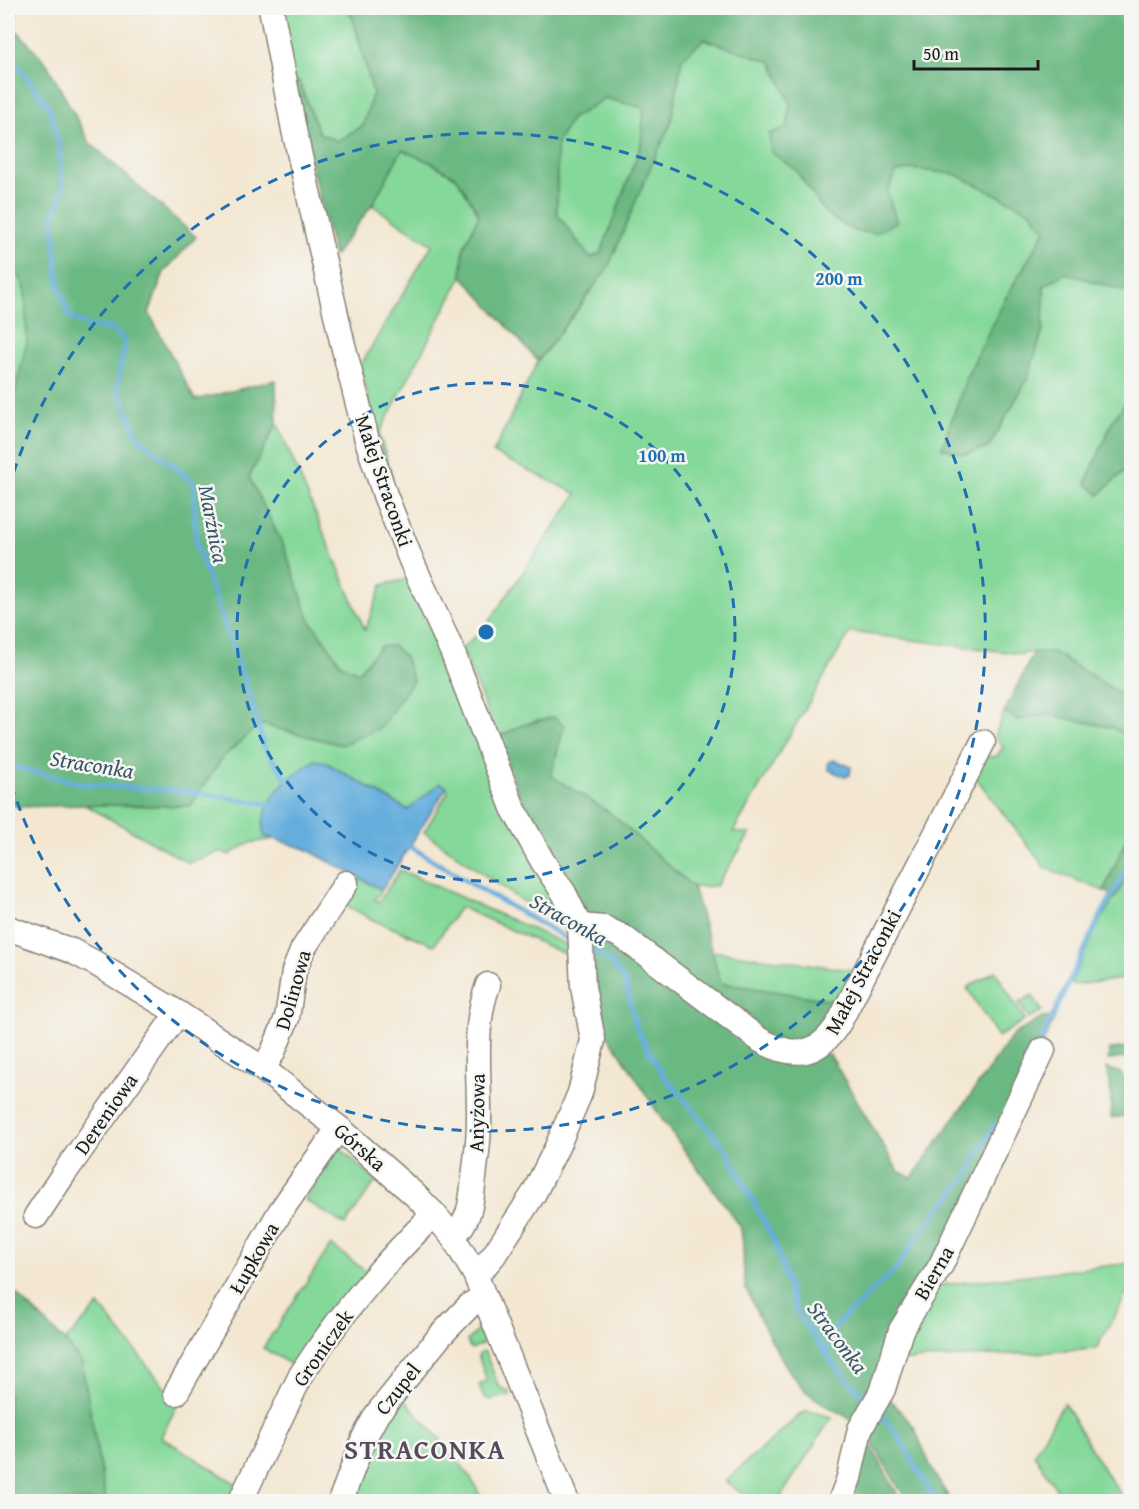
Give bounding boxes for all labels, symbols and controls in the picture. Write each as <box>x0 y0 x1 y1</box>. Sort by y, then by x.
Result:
scale bar <box>914 33 1038 71</box>
text: 50 m <box>923 40 959 67</box>
text: 200 m <box>815 265 863 292</box>
street label: Małej Straconki <box>347 411 422 551</box>
text: 100 m <box>638 442 686 469</box>
water label: Marźnica <box>191 482 237 566</box>
centre of rings <box>476 622 496 642</box>
water label: Straconka <box>48 742 136 786</box>
water label: Straconka <box>524 885 614 953</box>
street label: Małej Straconki <box>817 904 909 1040</box>
street label: Dolinowa <box>266 946 319 1034</box>
street label: Dereniowa <box>66 1067 145 1161</box>
street label: Anyżowa <box>460 1073 493 1153</box>
street label: Górska <box>327 1115 393 1178</box>
street label: Łupkowa <box>221 1216 287 1299</box>
street label: Bierna <box>906 1240 962 1306</box>
water label: Straconka <box>800 1294 876 1380</box>
street label: Groniczek <box>285 1302 361 1393</box>
street label: Czupel <box>367 1356 428 1421</box>
district label: STRACONKA <box>344 1429 506 1469</box>

